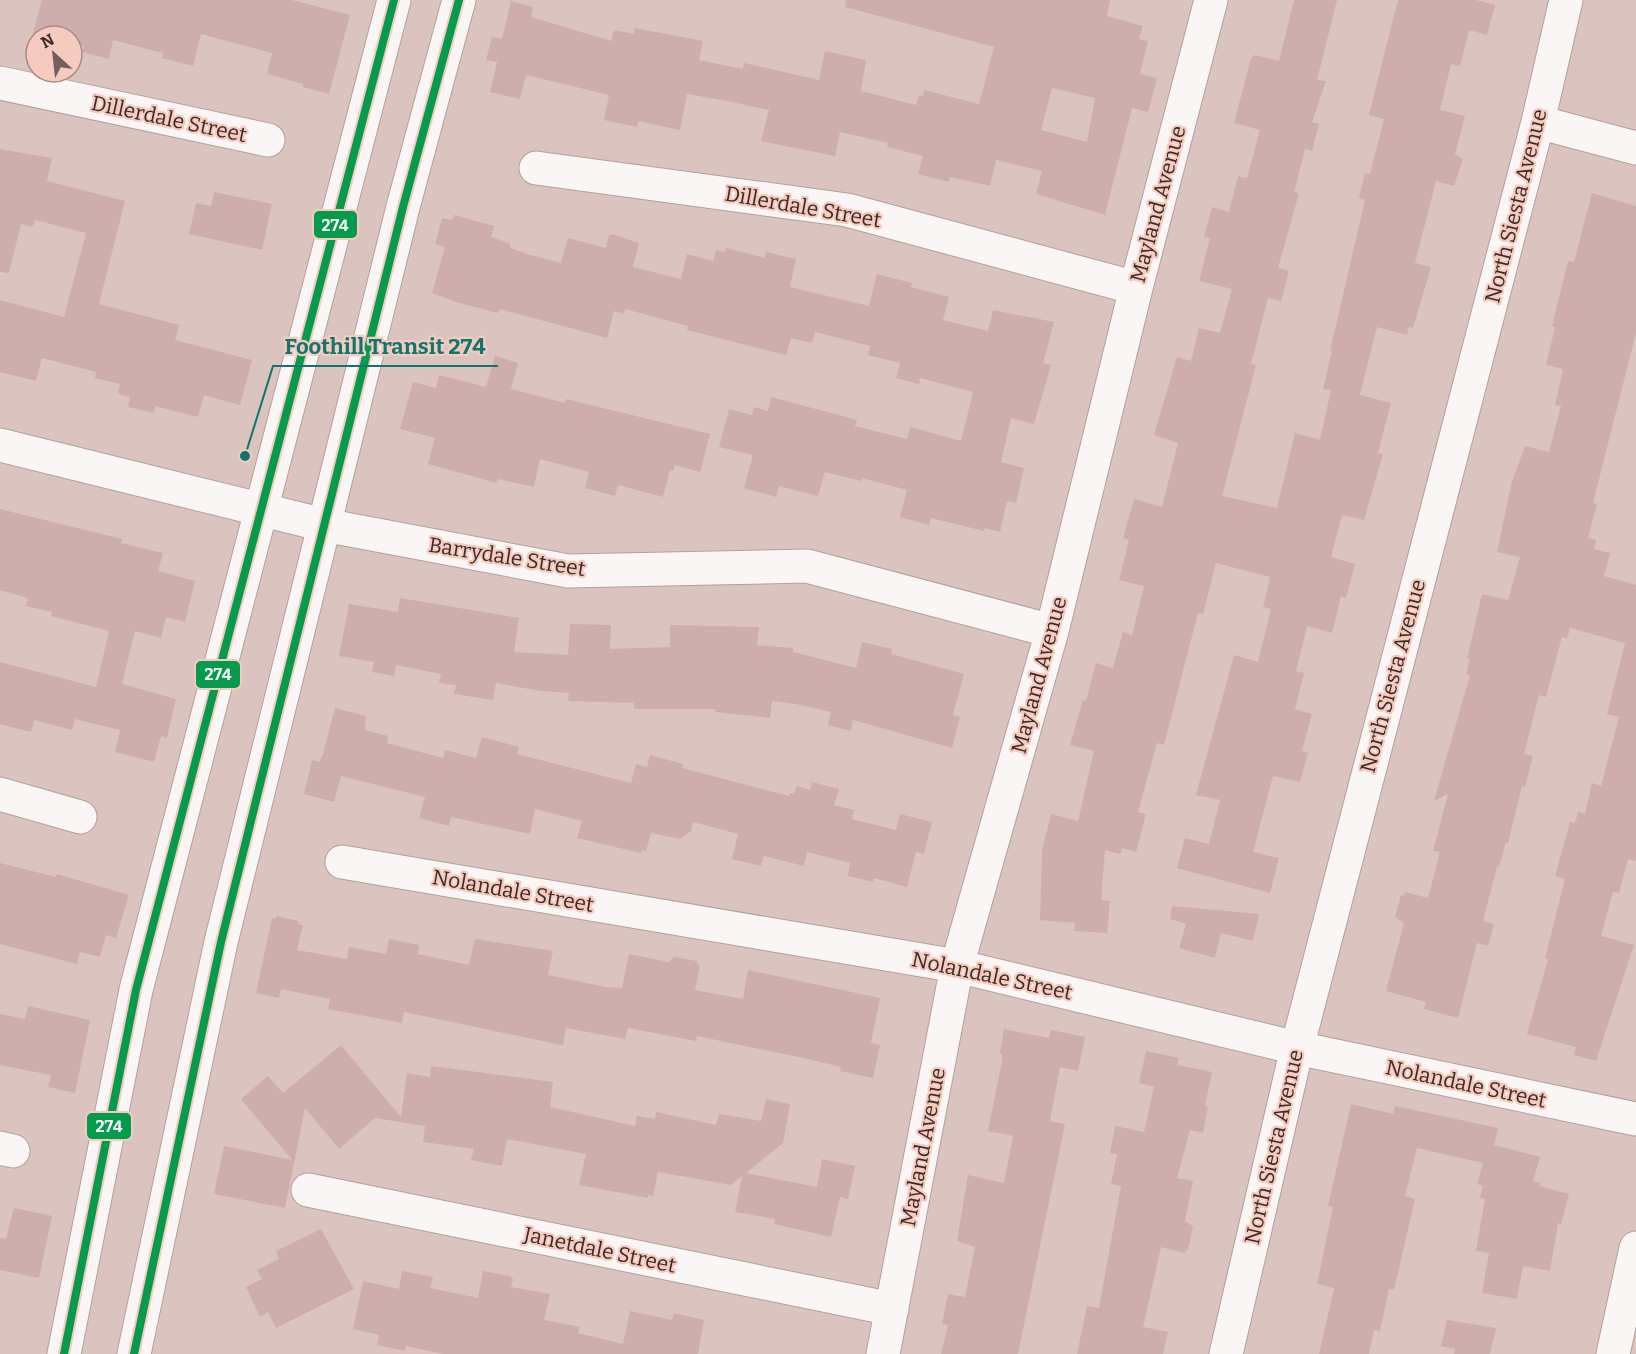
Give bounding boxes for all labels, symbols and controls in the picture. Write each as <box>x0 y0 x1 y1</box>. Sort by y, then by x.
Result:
north arrow <box>24 24 84 84</box>
text: N <box>38 30 57 52</box>
street label: Dillerdale Street <box>89 90 249 148</box>
street label: North Siesta Avenue <box>1479 106 1553 306</box>
street label: Mayland Avenue <box>1125 123 1191 285</box>
street label: Dillerdale Street <box>723 180 883 234</box>
line badge: 274 <box>313 210 358 239</box>
text: 274 <box>321 216 349 235</box>
callout: Foothill Transit 274 <box>273 326 498 366</box>
text: Foothill Transit 274 <box>284 333 486 360</box>
street label: Barrydale Street <box>427 532 588 582</box>
street label: North Siesta Avenue <box>1355 577 1431 775</box>
street label: Mayland Avenue <box>1006 594 1072 756</box>
line badge: 274 <box>195 660 241 689</box>
text: 274 <box>204 665 232 684</box>
street label: Nolandale Street <box>430 864 596 918</box>
street label: Nolandale Street <box>909 946 1075 1006</box>
street label: North Siesta Avenue <box>1239 1047 1309 1247</box>
street label: Nolandale Street <box>1383 1054 1549 1114</box>
street label: Mayland Avenue <box>895 1065 951 1229</box>
line badge: 274 <box>86 1112 132 1140</box>
text: 274 <box>95 1117 123 1136</box>
street label: Janetdale Street <box>521 1221 679 1279</box>

